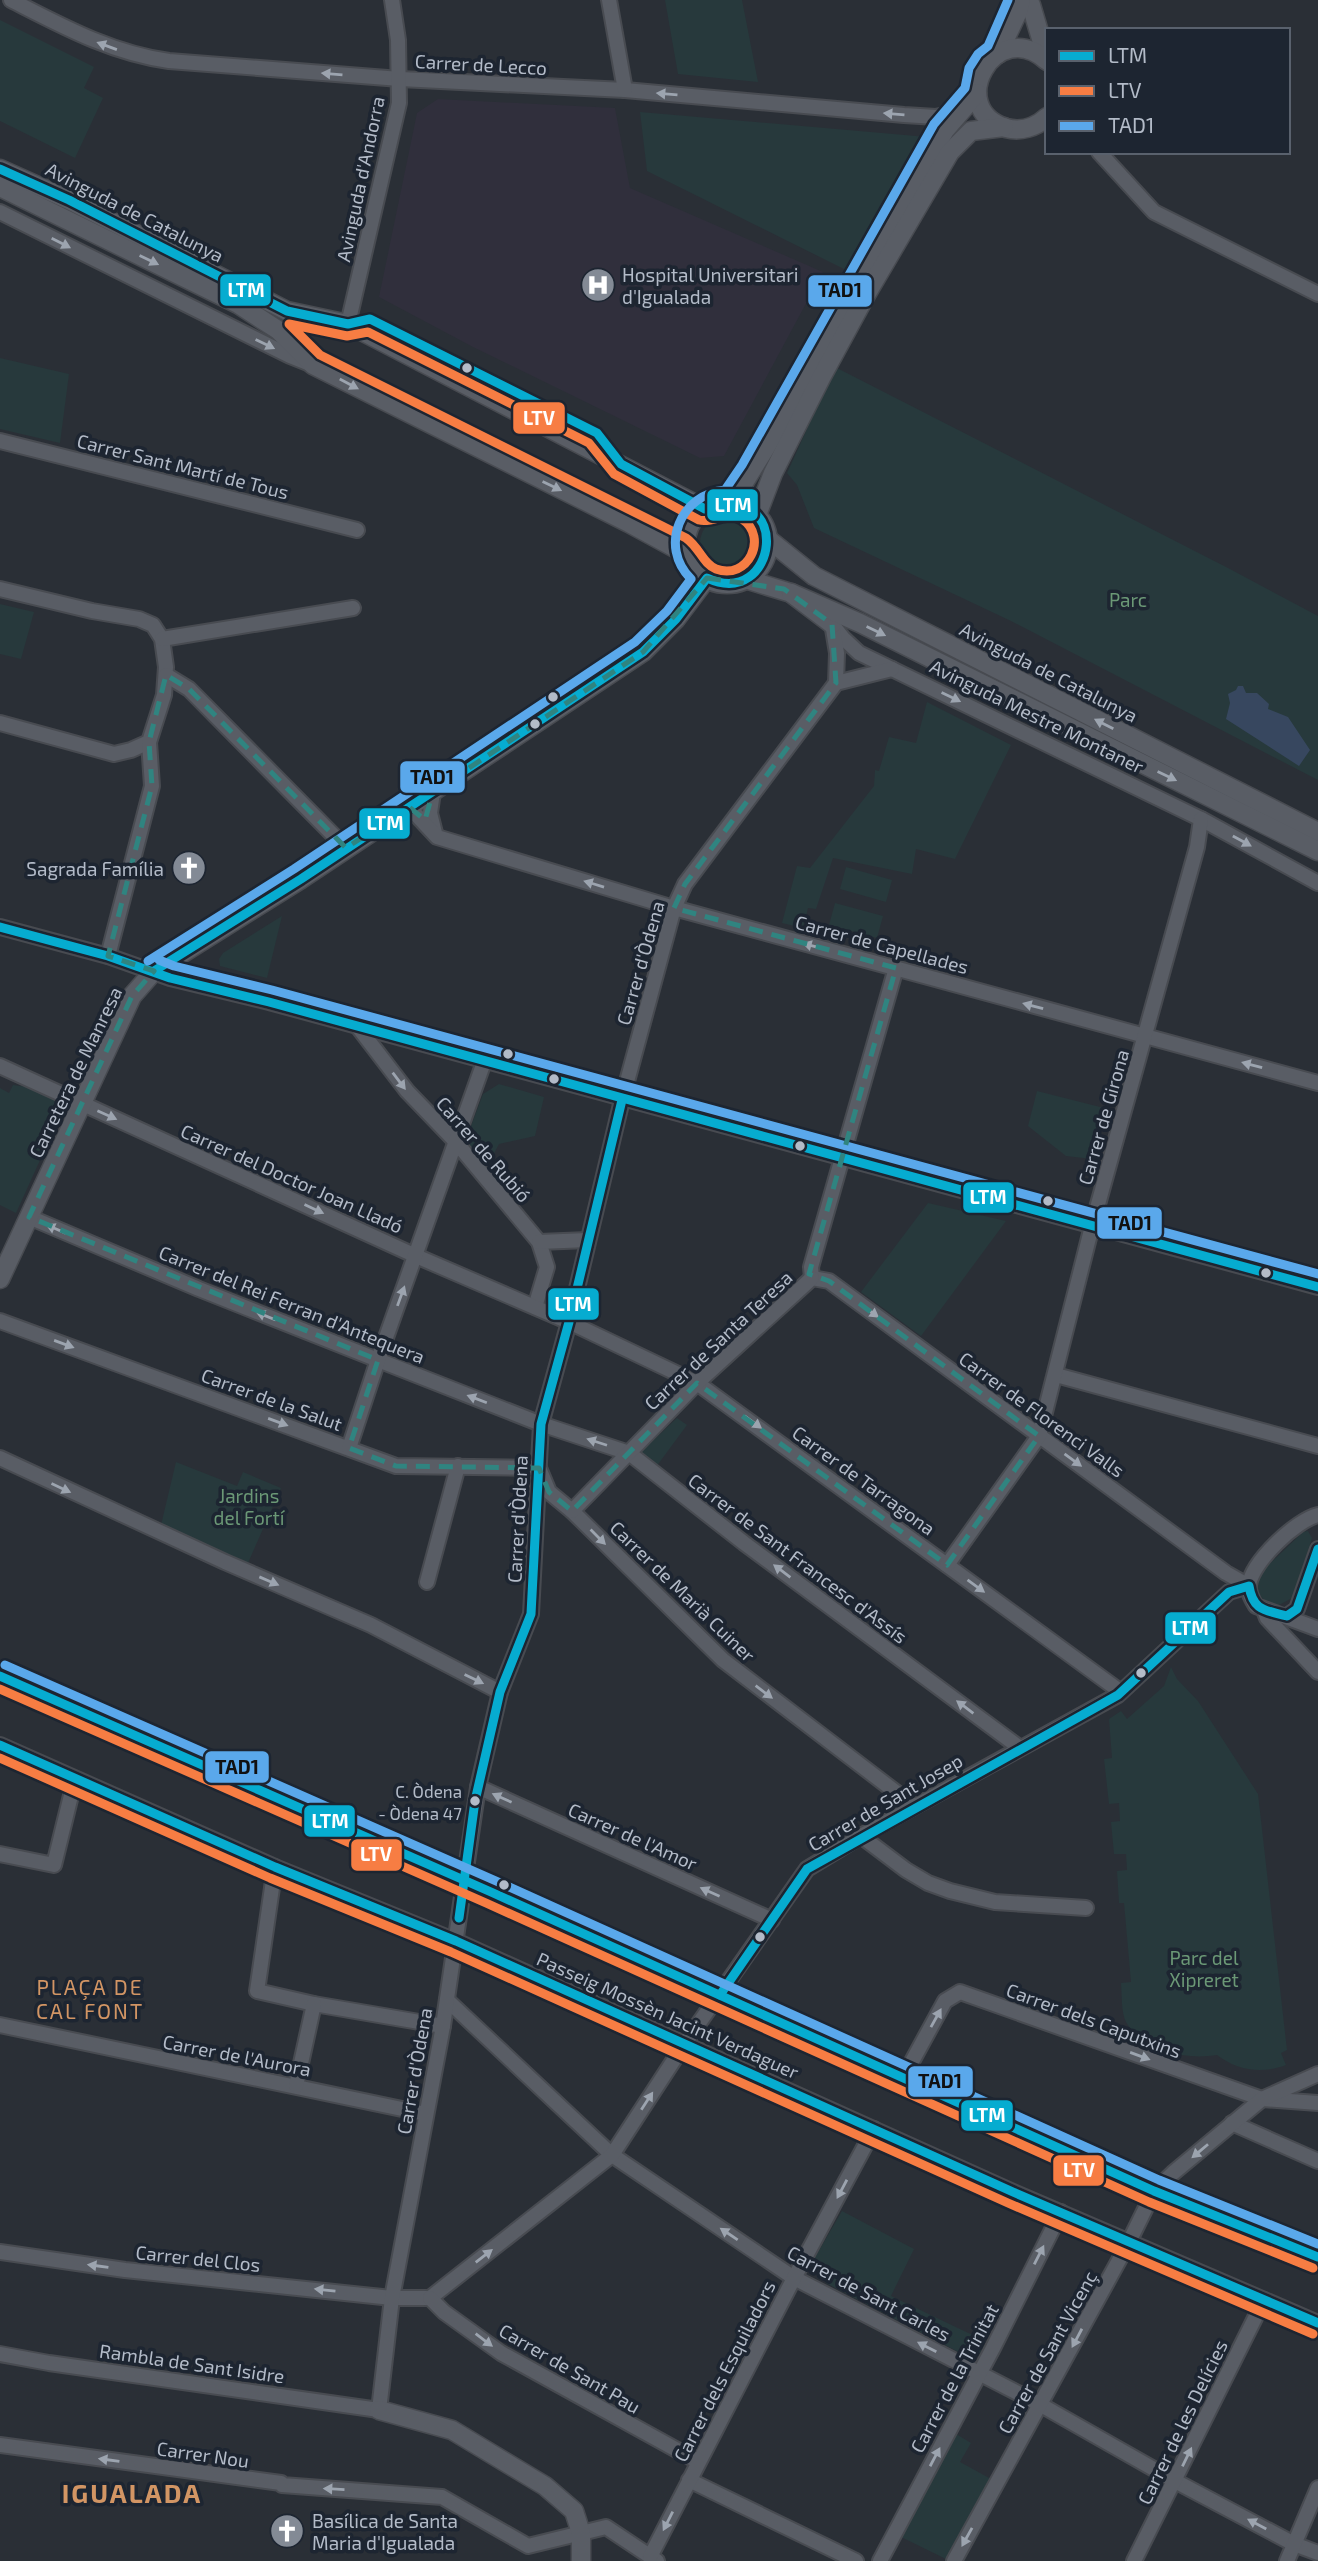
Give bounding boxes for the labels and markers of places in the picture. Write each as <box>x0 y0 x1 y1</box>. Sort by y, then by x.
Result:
place label: Hospital Universitari d'Igualada <box>622 263 799 308</box>
hospital icon: Hospital Universitari d'Igualada <box>579 266 617 304</box>
unlabelled marker <box>460 361 474 375</box>
unlabelled marker <box>546 690 560 704</box>
unlabelled marker <box>528 717 542 731</box>
church icon: Sagrada Família <box>170 849 208 887</box>
place label: Sagrada Família <box>26 857 164 880</box>
unlabelled marker <box>501 1047 515 1061</box>
unlabelled marker <box>547 1072 561 1086</box>
unlabelled marker <box>793 1139 807 1153</box>
unlabelled marker <box>1041 1194 1055 1208</box>
unlabelled marker <box>1259 1266 1273 1280</box>
unlabelled marker <box>1134 1666 1148 1680</box>
place label: C. Òdena - Òdena 47 <box>378 1781 462 1823</box>
marker: C. Òdena - Òdena 47 <box>468 1794 482 1808</box>
unlabelled marker <box>497 1878 511 1892</box>
unlabelled marker <box>753 1930 767 1944</box>
place label: Basílica de Santa Maria d'Igualada <box>312 2509 458 2554</box>
church icon: Basílica de Santa Maria d'Igualada <box>268 2512 306 2550</box>

